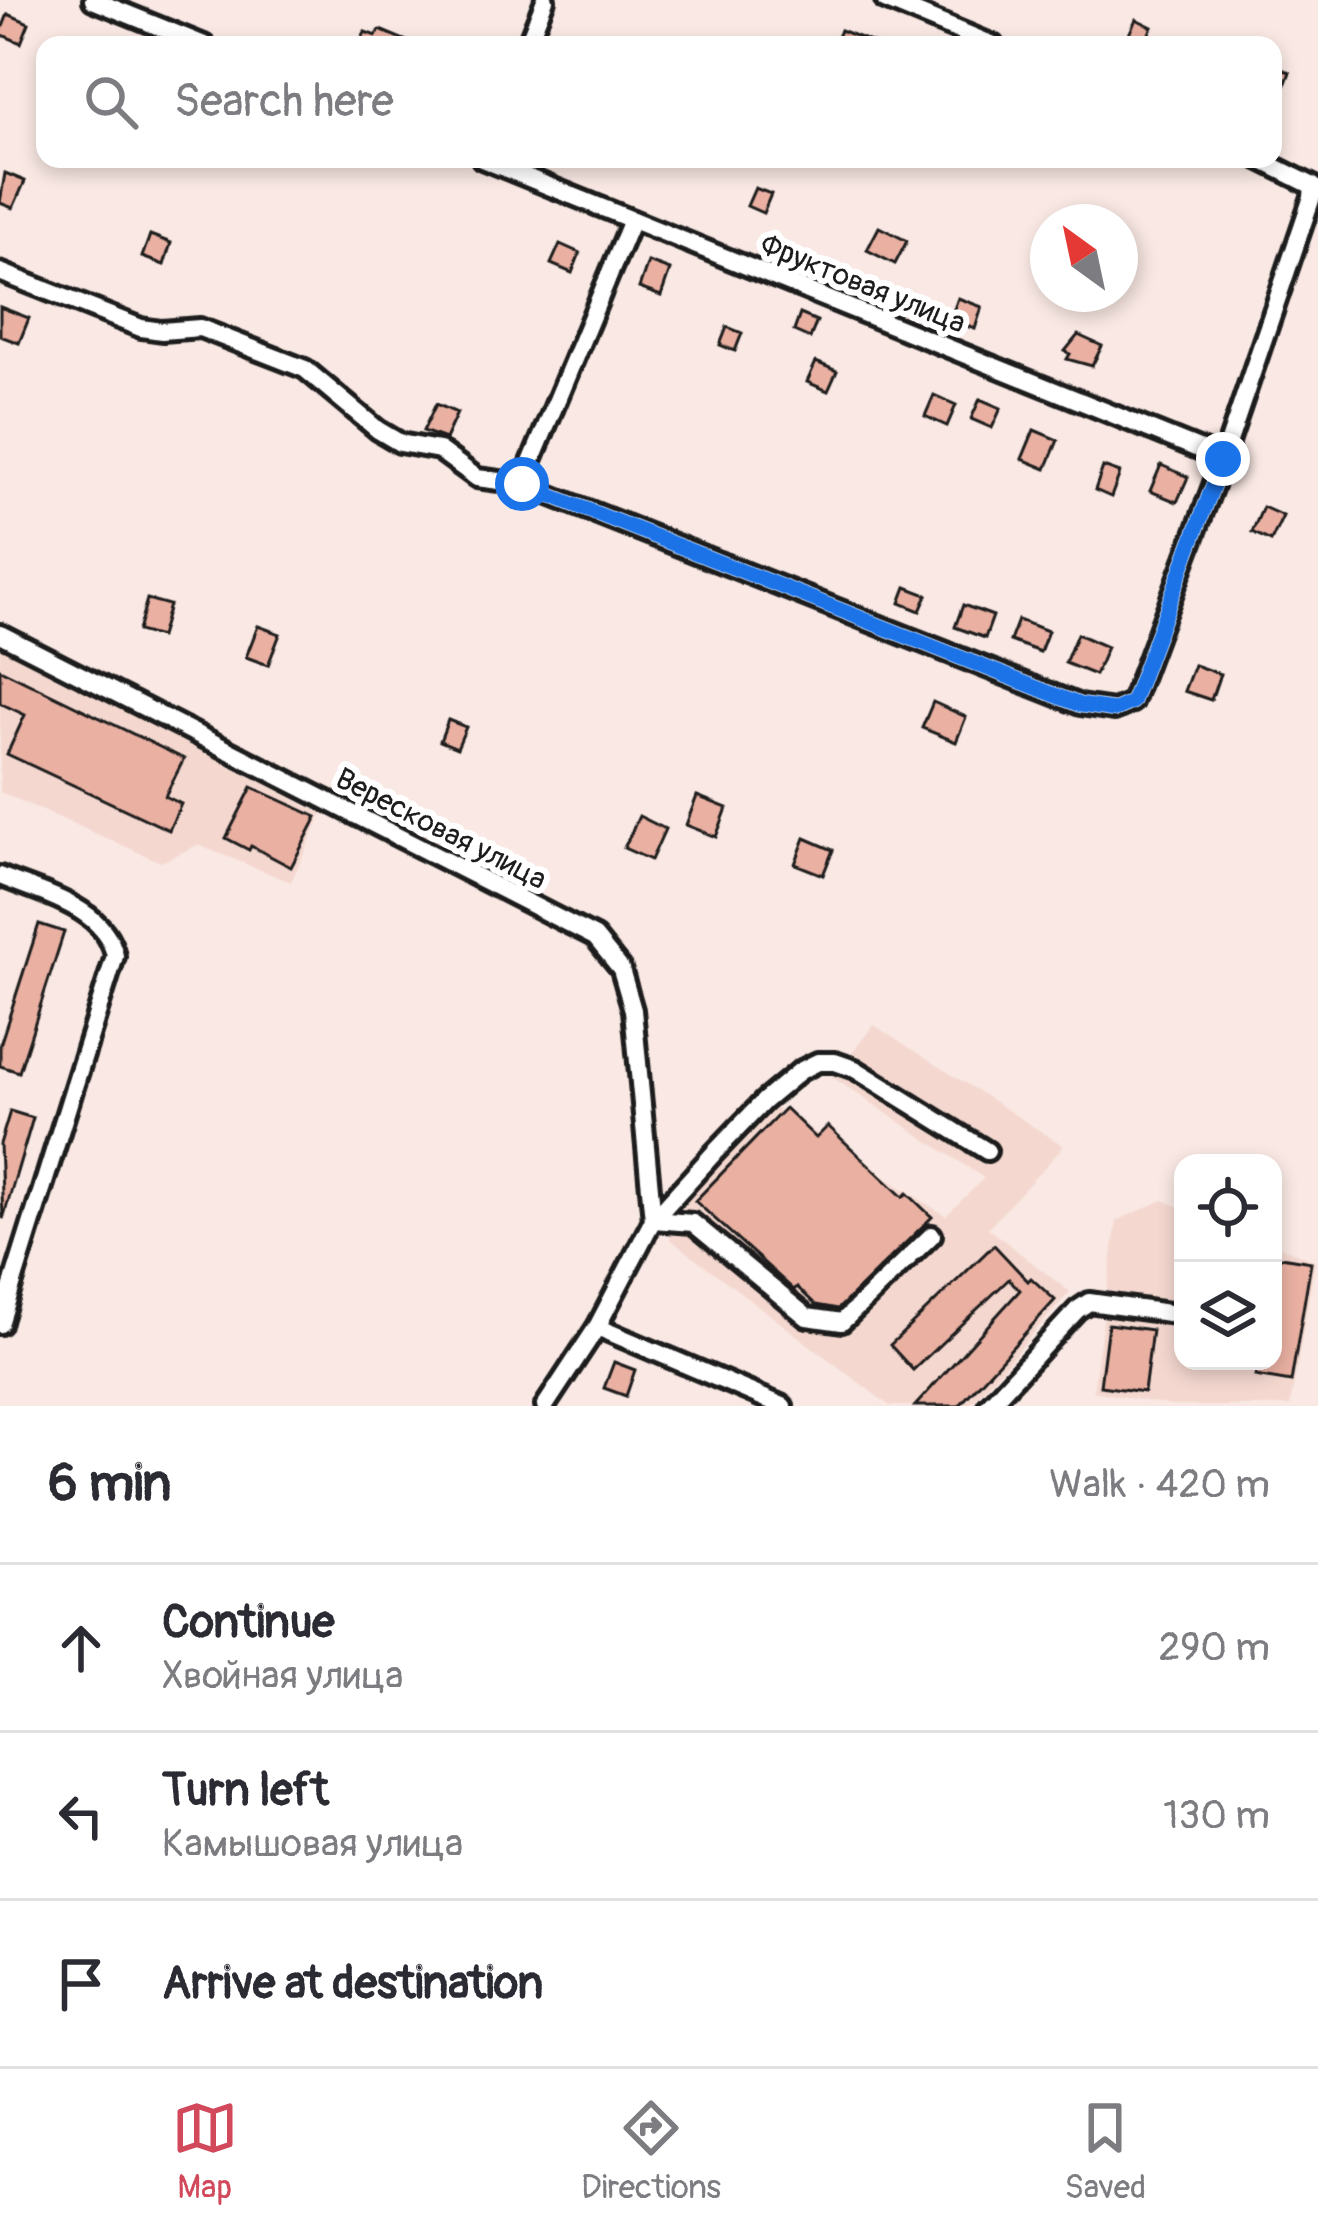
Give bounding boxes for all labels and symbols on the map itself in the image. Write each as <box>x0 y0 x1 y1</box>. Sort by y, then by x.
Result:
north arrow <box>1030 204 1138 312</box>
street label: Фруктовая улица <box>755 226 971 342</box>
route end <box>1196 432 1250 486</box>
route start <box>495 457 549 511</box>
street label: Вересковая улица <box>329 760 553 898</box>

